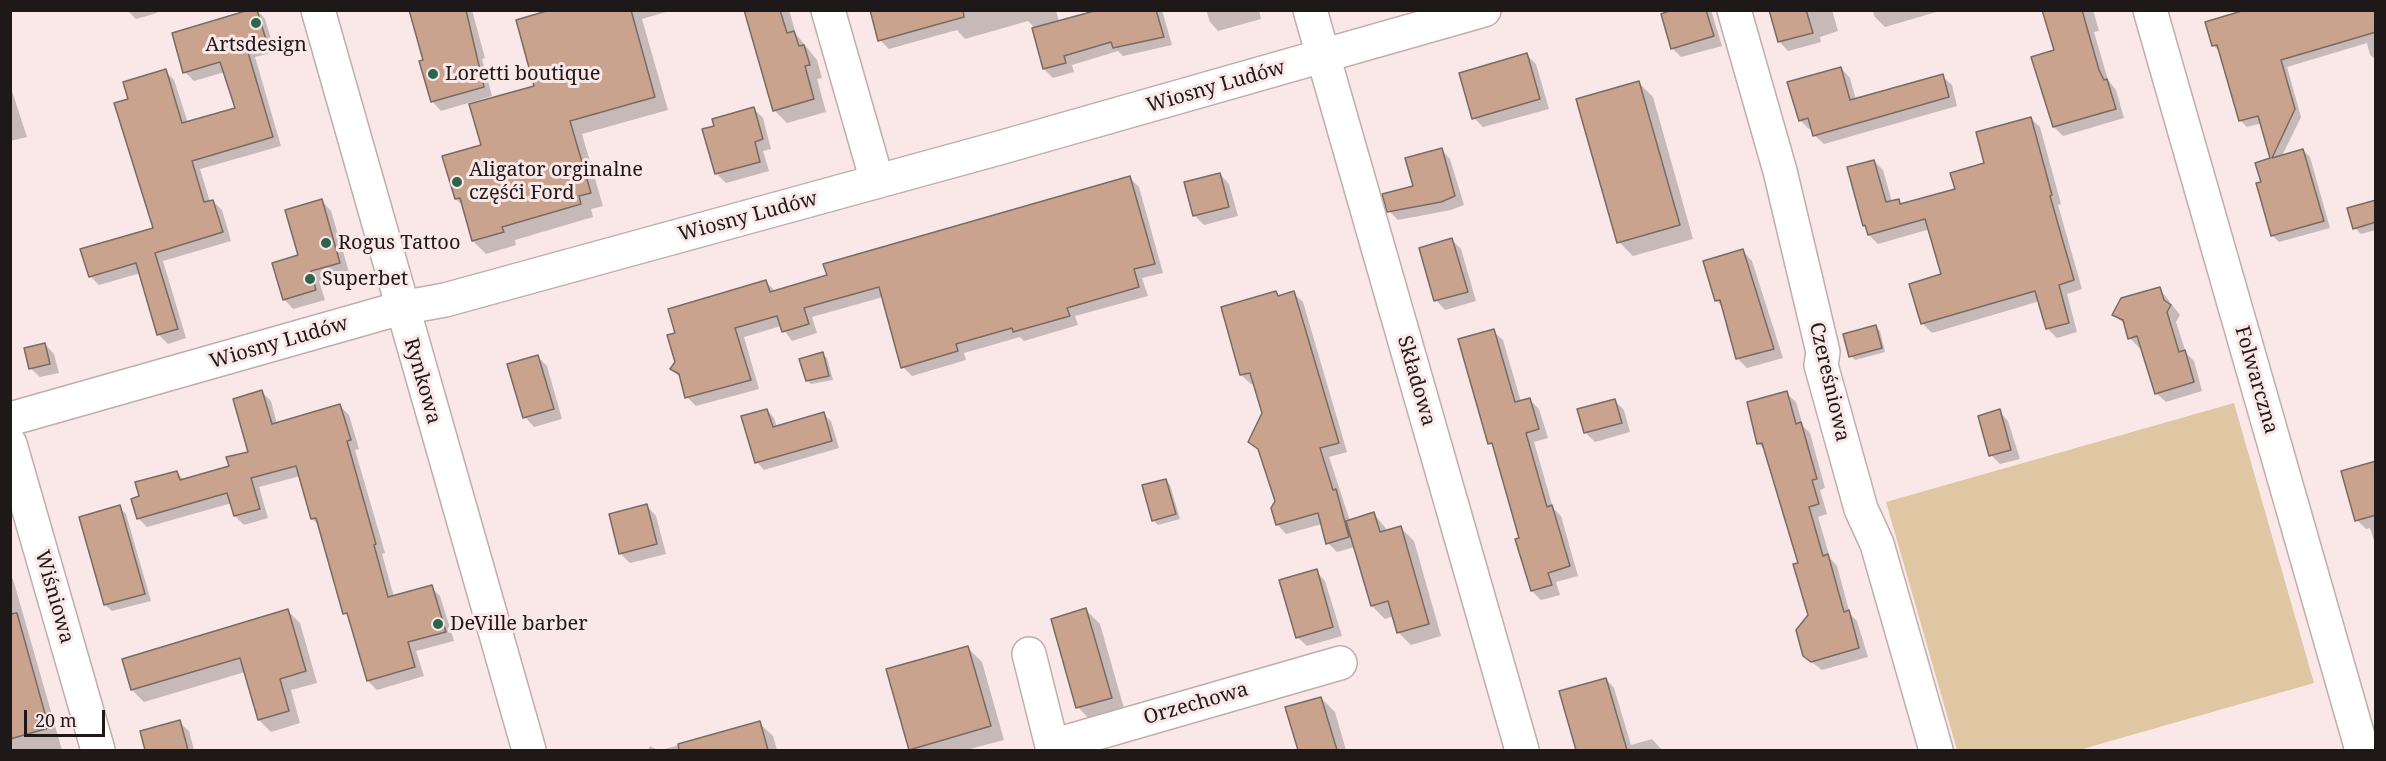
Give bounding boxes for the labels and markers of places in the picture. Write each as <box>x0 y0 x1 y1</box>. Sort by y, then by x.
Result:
marker: Artsdesign <box>249 16 263 30</box>
place label: Artsdesign <box>205 33 307 57</box>
place label: Loretti boutique <box>445 62 600 86</box>
marker: Loretti boutique <box>426 67 440 81</box>
place label: Aligator orginalne częśći Ford <box>469 158 643 205</box>
marker: Aligator orginalne częśći Ford <box>450 175 464 189</box>
place label: Rogus Tattoo <box>338 231 460 255</box>
marker: Rogus Tattoo <box>319 236 333 250</box>
place label: Superbet <box>322 267 408 291</box>
marker: Superbet <box>303 272 317 286</box>
place label: DeVille barber <box>450 612 588 636</box>
marker: DeVille barber <box>431 617 445 631</box>

